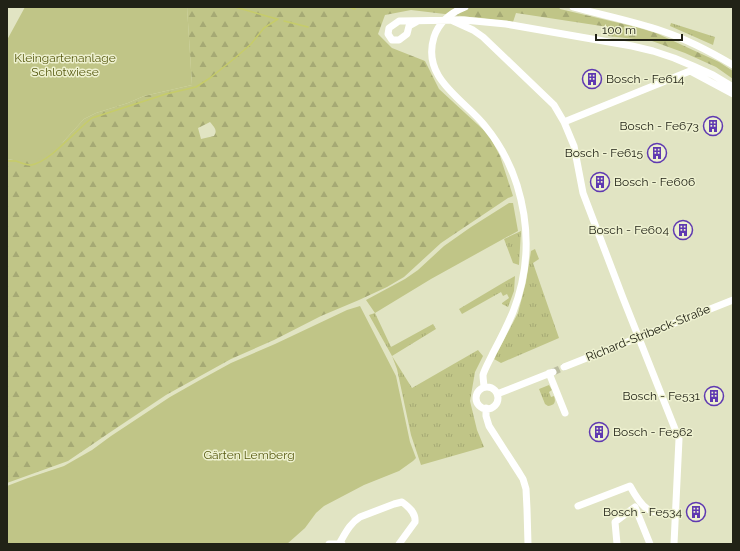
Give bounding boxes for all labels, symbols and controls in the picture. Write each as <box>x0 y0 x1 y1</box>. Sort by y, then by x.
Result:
scale bar <box>596 16 682 42</box>
text: 100 m <box>602 23 636 37</box>
park label: Kleingartenanlage Schlotwiese <box>14 51 116 79</box>
building icon: Bosch - Fe614 <box>581 68 603 90</box>
place label: Bosch - Fe614 <box>606 72 685 86</box>
building icon: Bosch - Fe673 <box>702 115 724 137</box>
place label: Bosch - Fe673 <box>620 119 699 133</box>
building icon: Bosch - Fe615 <box>646 142 668 164</box>
place label: Bosch - Fe615 <box>565 146 643 160</box>
building icon: Bosch - Fe606 <box>589 171 611 193</box>
place label: Bosch - Fe606 <box>614 175 695 189</box>
building icon: Bosch - Fe604 <box>672 219 694 241</box>
place label: Bosch - Fe604 <box>588 223 669 237</box>
street label: Richard-Stribeck-Straße <box>584 302 712 364</box>
building icon: Bosch - Fe531 <box>703 385 725 407</box>
place label: Bosch - Fe531 <box>622 389 700 403</box>
building icon: Bosch - Fe562 <box>588 421 610 443</box>
place label: Bosch - Fe562 <box>613 425 692 439</box>
park label: Gärten Lemberg <box>203 448 295 462</box>
building icon: Bosch - Fe534 <box>685 501 707 523</box>
place label: Bosch - Fe534 <box>603 505 682 519</box>

